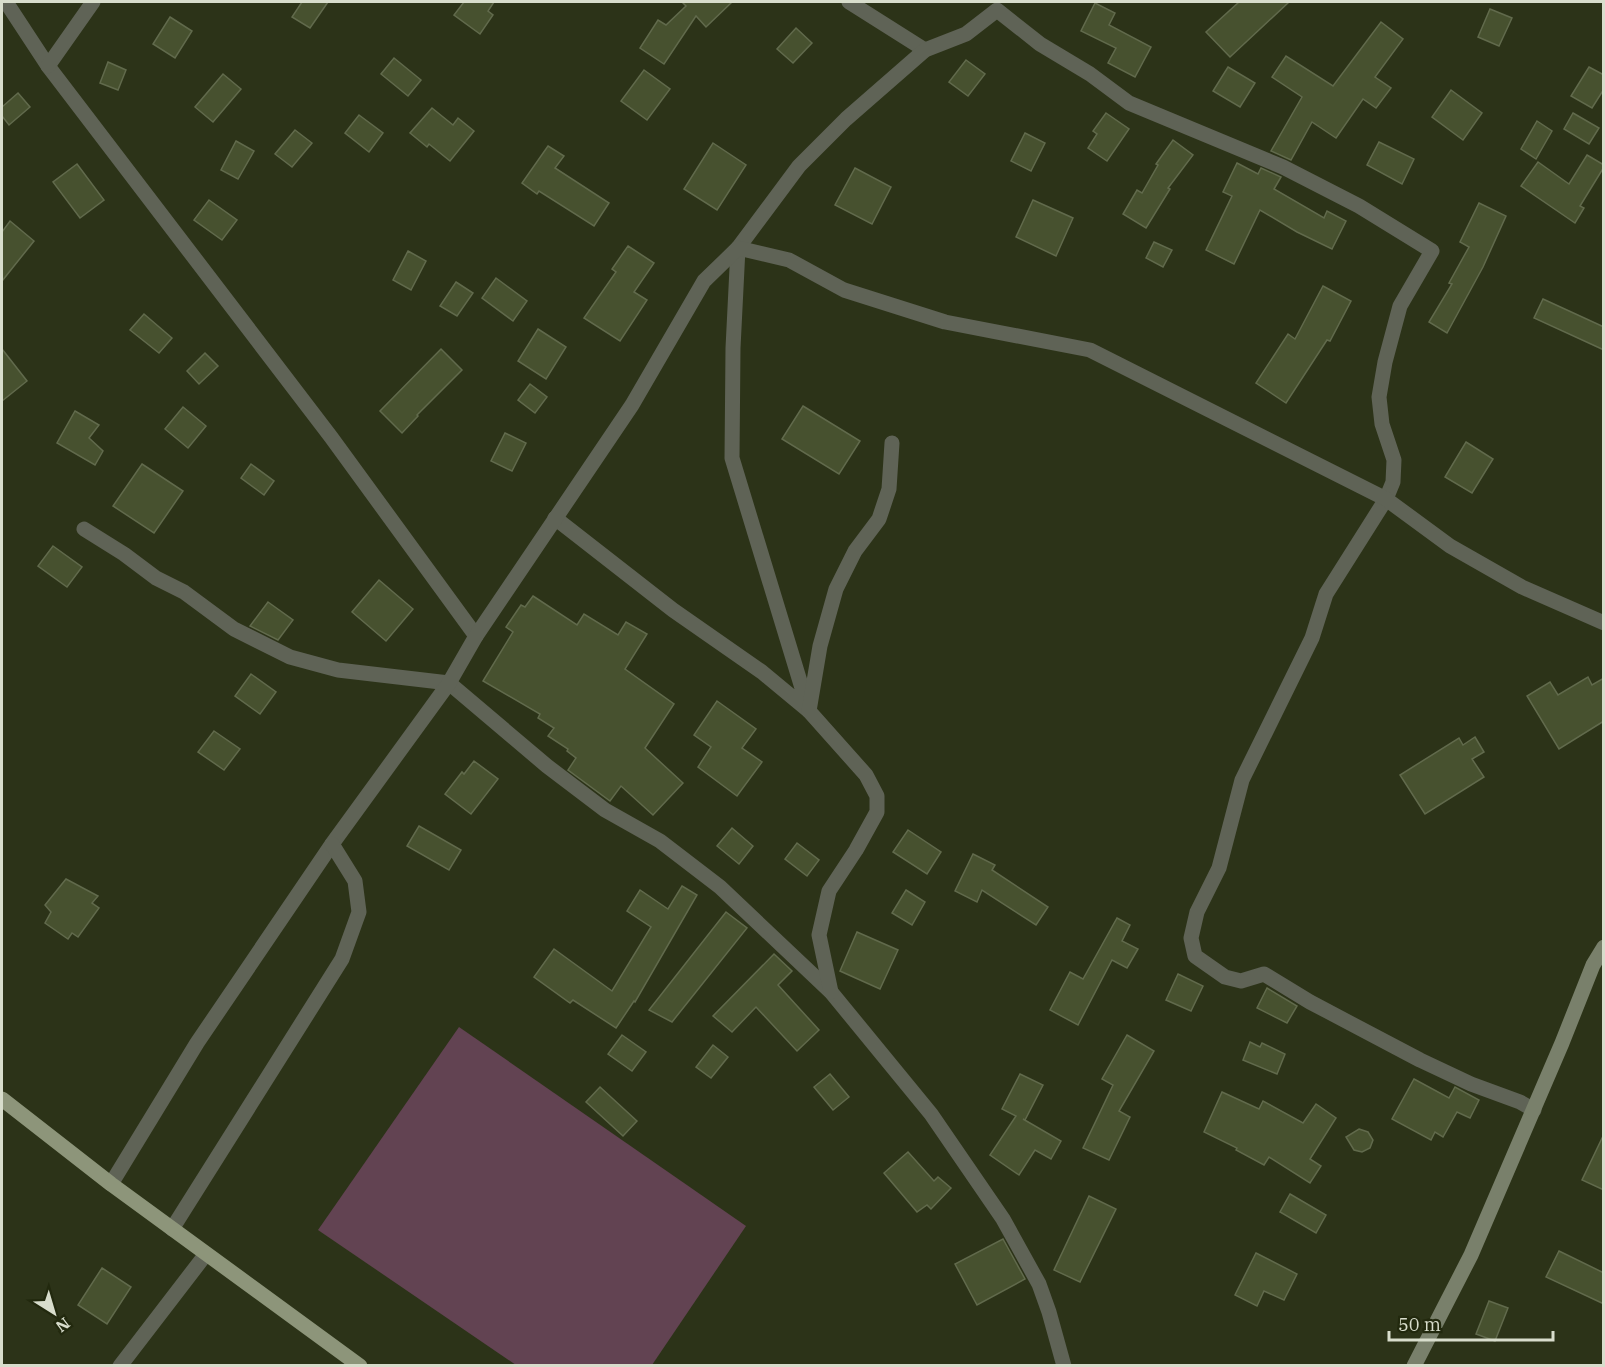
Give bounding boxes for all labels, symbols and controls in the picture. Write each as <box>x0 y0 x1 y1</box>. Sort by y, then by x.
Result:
north arrow <box>24 1283 84 1343</box>
scale bar <box>1389 1304 1552 1342</box>
text: N <box>52 1313 74 1337</box>
text: 50 m <box>1398 1313 1441 1336</box>

